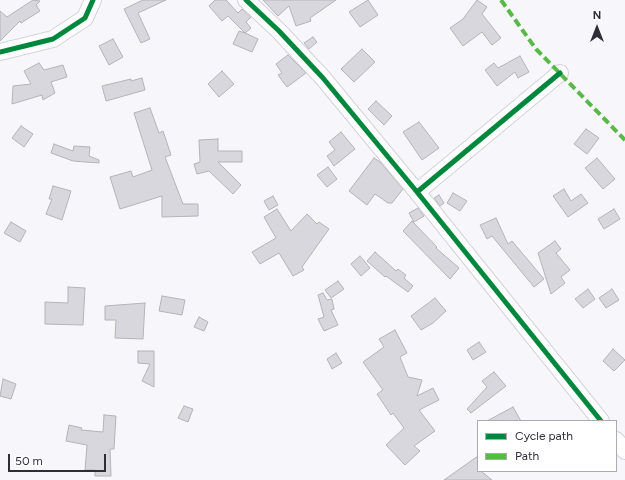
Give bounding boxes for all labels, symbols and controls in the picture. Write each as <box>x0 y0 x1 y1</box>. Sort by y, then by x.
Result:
north arrow <box>577 8 617 48</box>
text: N <box>593 9 601 22</box>
legend <box>477 420 617 472</box>
text: Cycle path <box>515 429 573 443</box>
scale bar <box>10 446 108 472</box>
text: Path <box>515 449 539 463</box>
text: 50 m <box>15 454 43 468</box>

